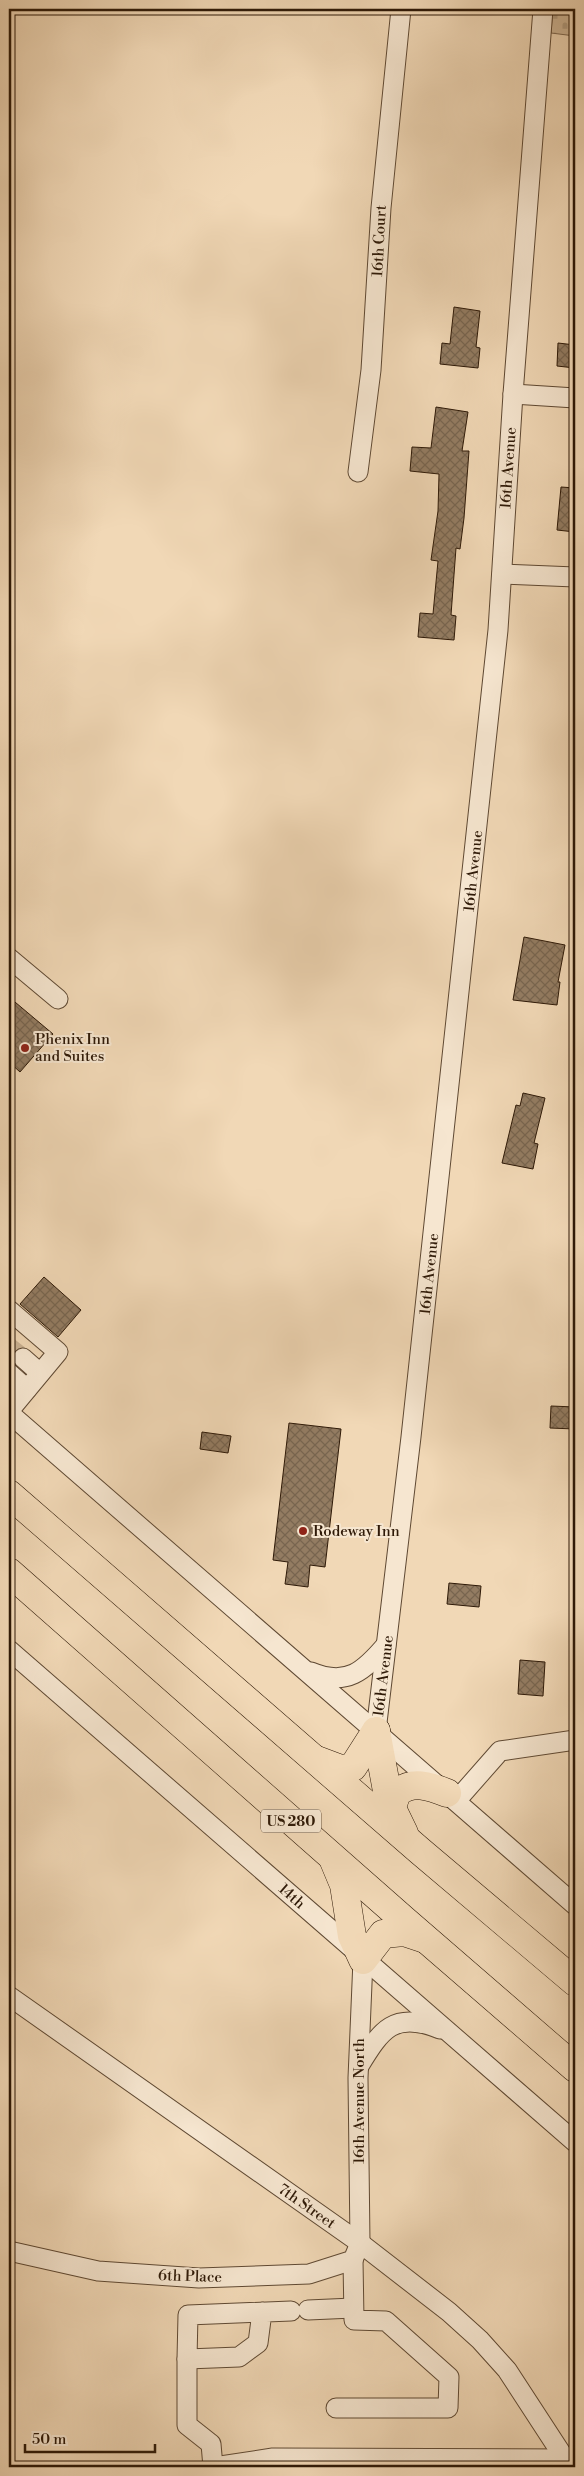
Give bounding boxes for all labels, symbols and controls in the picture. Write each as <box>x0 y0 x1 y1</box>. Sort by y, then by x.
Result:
street label: 16th Court <box>368 204 391 277</box>
street label: 16th Avenue <box>496 426 521 510</box>
street label: 16th Avenue <box>460 829 487 913</box>
place label: Phenix Inn and Suites <box>35 1030 110 1066</box>
marker: Phenix Inn and Suites <box>19 1042 31 1054</box>
street label: 16th Avenue <box>416 1232 443 1316</box>
place label: Rodeway Inn <box>313 1522 400 1541</box>
marker: Rodeway Inn <box>297 1525 309 1537</box>
street label: 16th Avenue <box>369 1634 398 1718</box>
road number: US 280 <box>261 1810 321 1832</box>
street label: 14th <box>274 1880 309 1913</box>
street label: 16th Avenue North <box>350 2038 369 2164</box>
street label: 7th Street <box>274 2180 340 2233</box>
street label: 6th Place <box>158 2266 222 2287</box>
scale bar <box>25 2421 155 2453</box>
text: 50 m <box>32 2430 66 2449</box>

